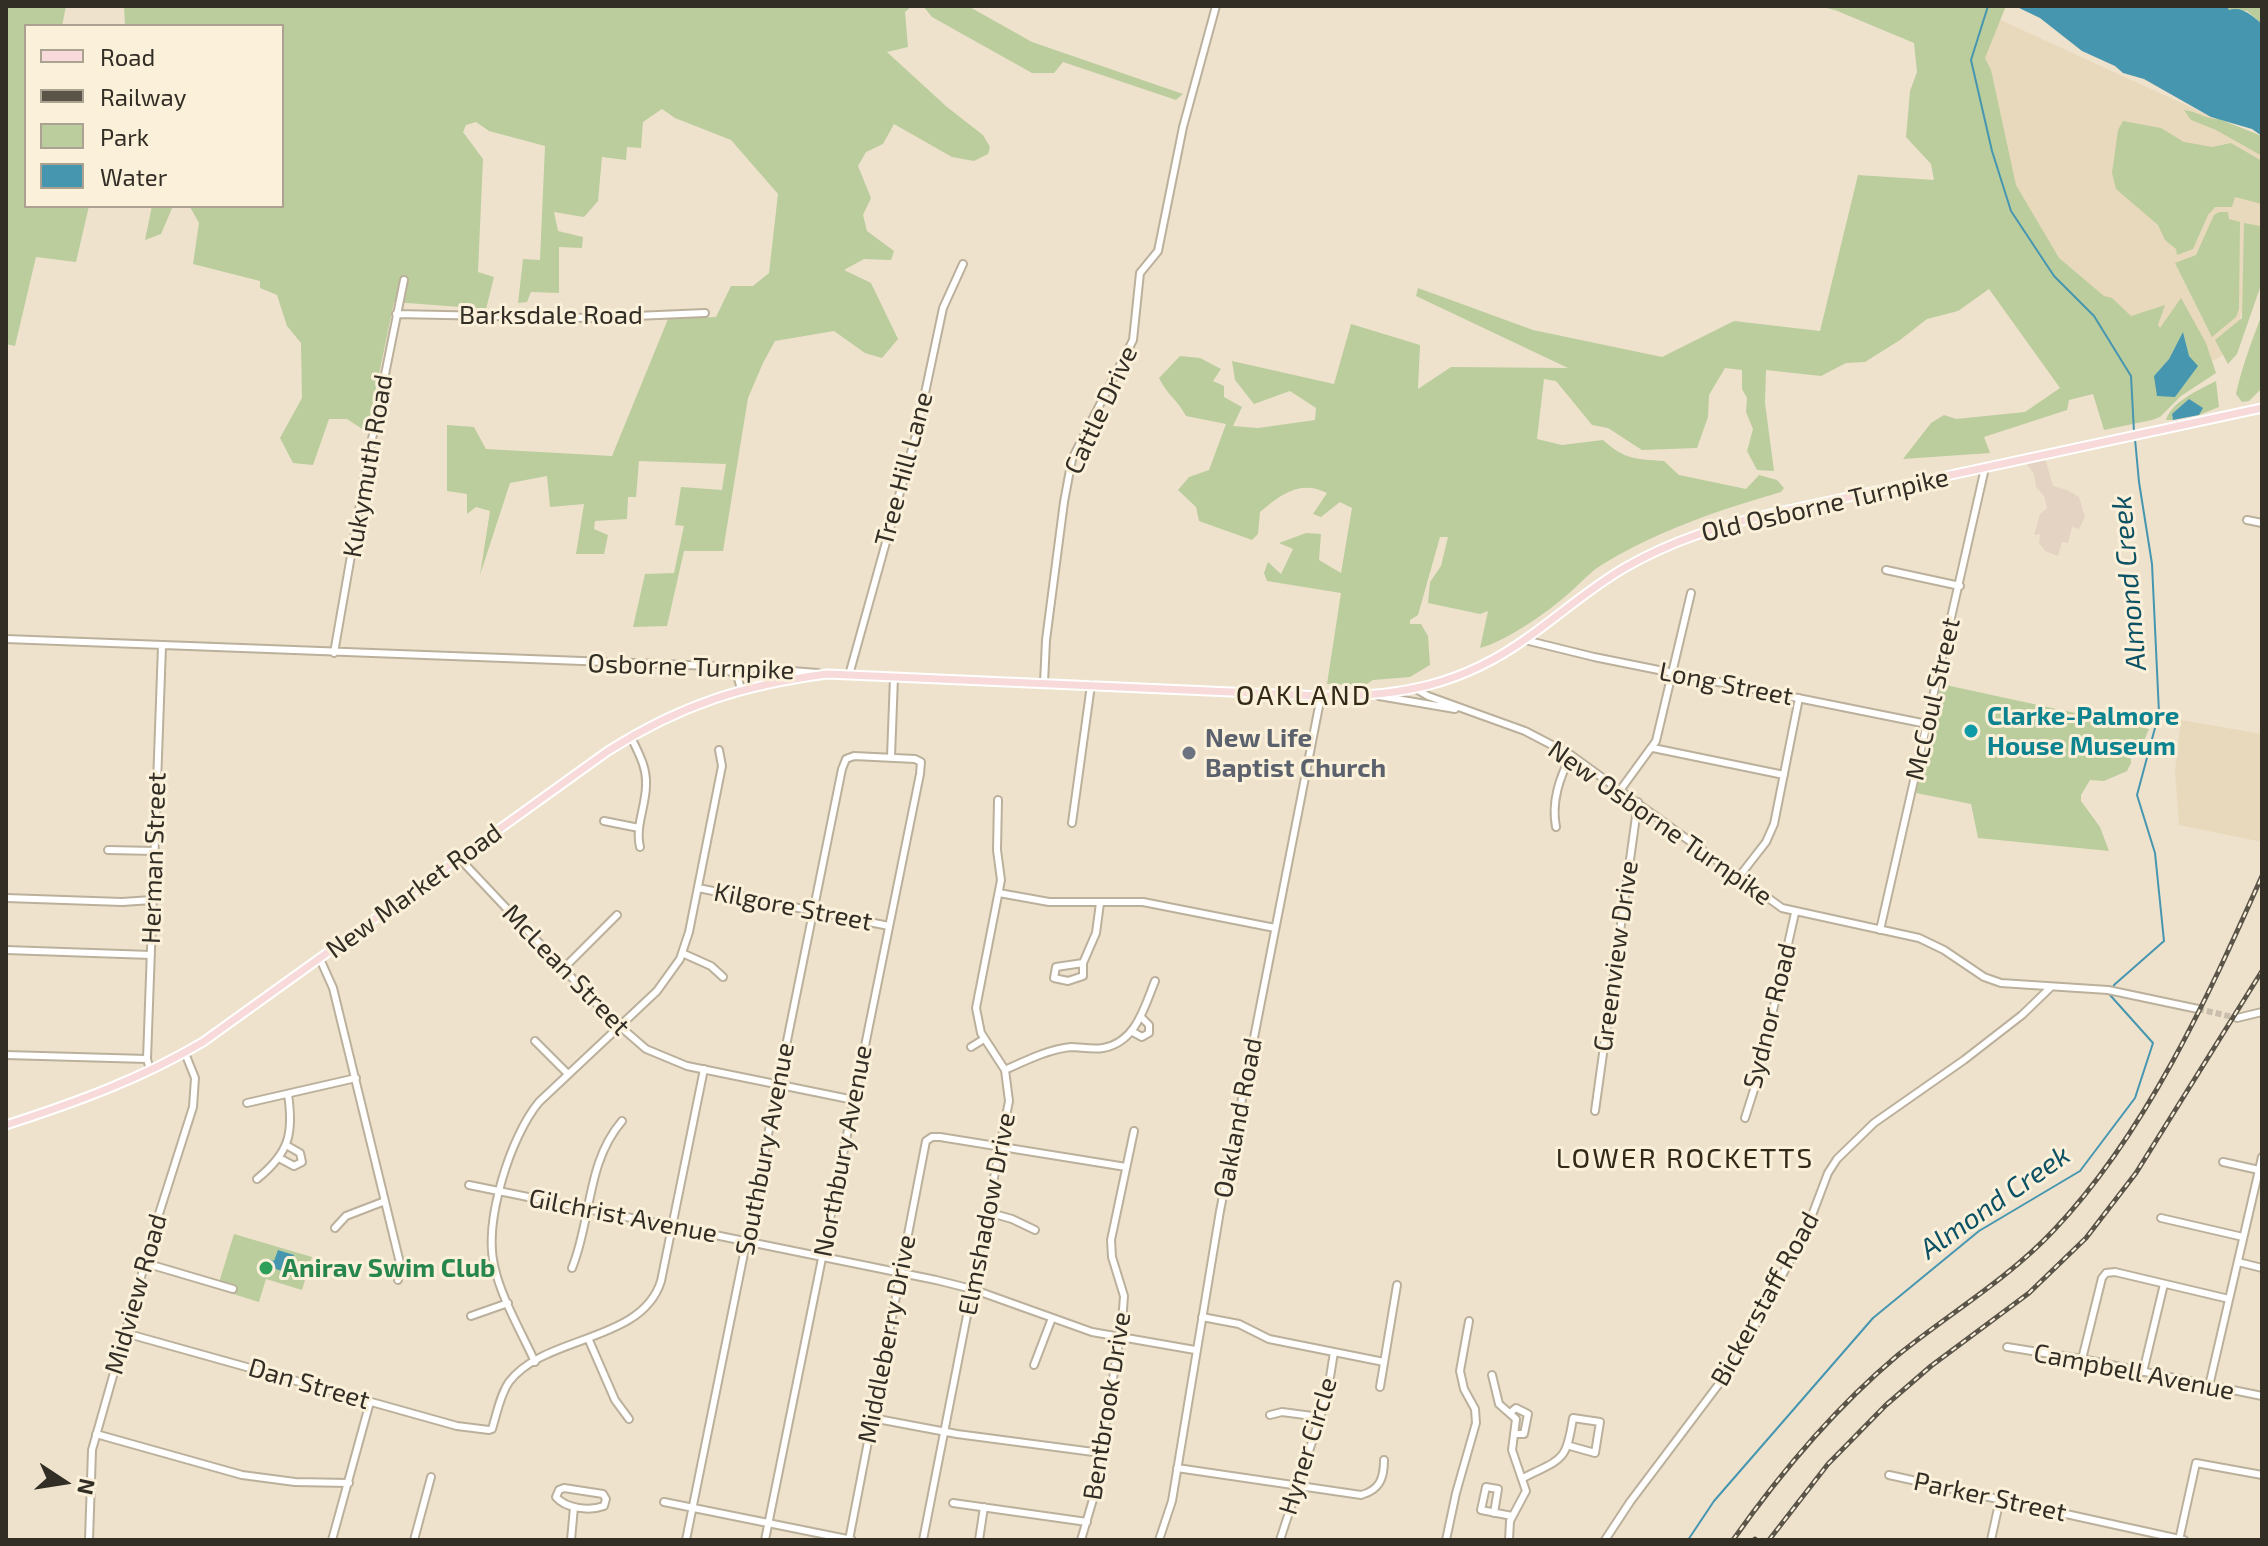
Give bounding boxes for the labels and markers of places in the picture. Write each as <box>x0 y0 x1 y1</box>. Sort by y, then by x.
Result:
place label: Clarke-Palmore House Museum <box>1987 700 2179 762</box>
place label: New Life Baptist Church <box>1205 722 1386 784</box>
marker: Clarke-Palmore House Museum <box>1962 722 1980 740</box>
marker: New Life Baptist Church <box>1180 744 1198 762</box>
place label: Anirav Swim Club <box>282 1252 495 1284</box>
marker: Anirav Swim Club <box>257 1259 275 1277</box>

